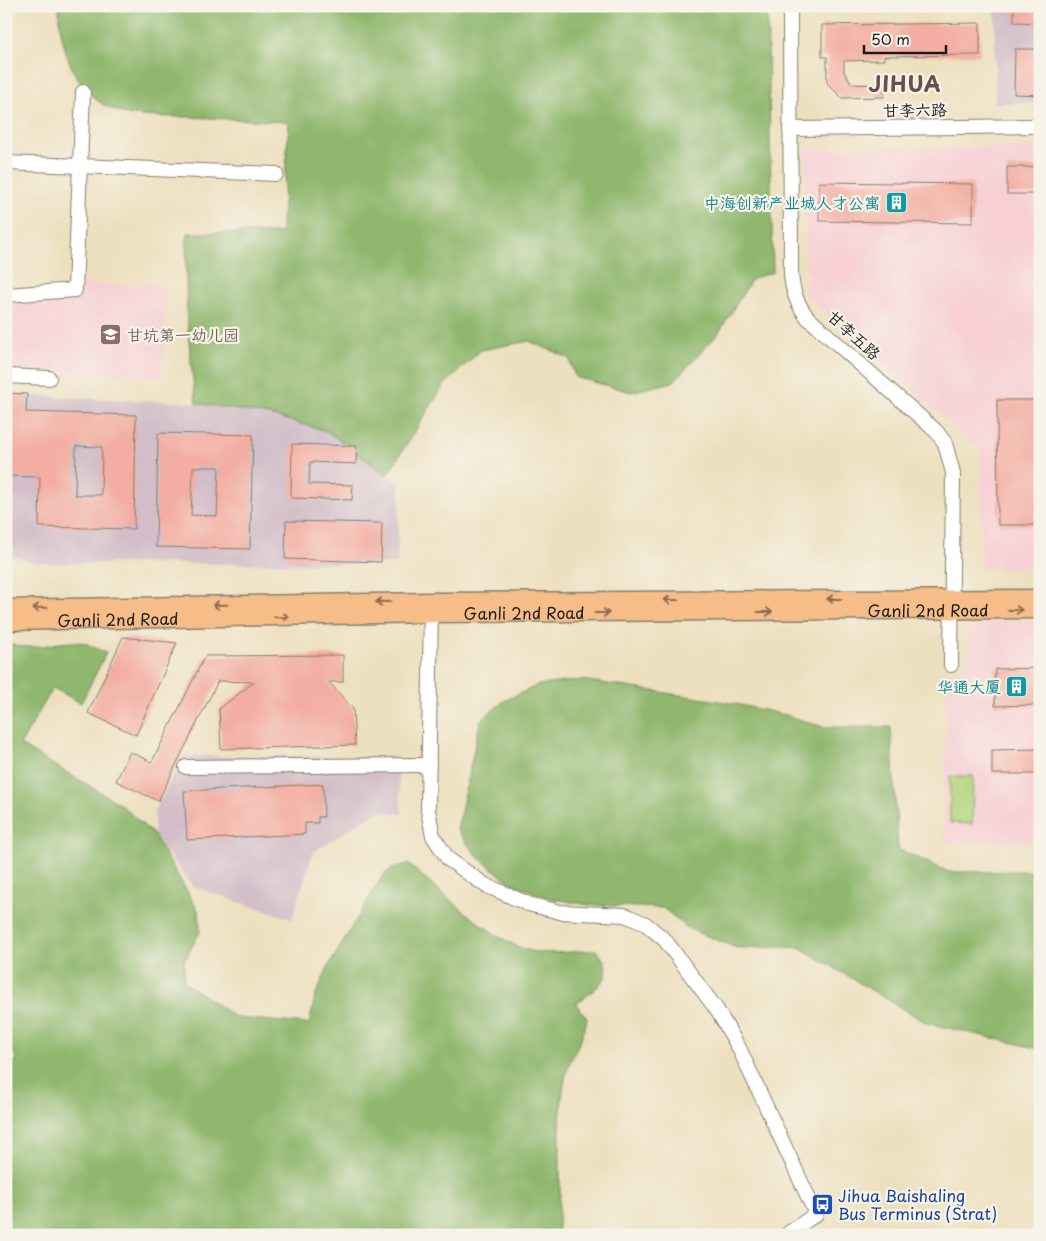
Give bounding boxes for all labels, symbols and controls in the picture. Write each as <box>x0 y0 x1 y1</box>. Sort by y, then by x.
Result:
scale bar <box>864 22 946 54</box>
text: 50 m <box>871 27 910 50</box>
district label: JIHUA <box>868 67 942 99</box>
street label: 甘李六路 <box>883 96 947 122</box>
place label: 中海创新产业城人才公寓 <box>704 190 880 214</box>
building icon: 中海创新产业城人才公寓 <box>884 191 908 215</box>
street label: 甘李五路 <box>823 304 886 365</box>
place label: 甘坑第一幼儿园 <box>127 322 239 346</box>
school or university icon: 甘坑第一幼儿园 <box>99 323 123 347</box>
one-way arrow <box>826 594 842 604</box>
one-way arrow <box>663 595 680 605</box>
one-way arrow <box>375 597 391 607</box>
street label: Ganli 2nd Road <box>867 597 989 622</box>
one-way arrow <box>212 600 228 610</box>
street label: Ganli 2nd Road <box>463 600 585 625</box>
one-way arrow <box>32 603 48 613</box>
one-way arrow <box>1006 605 1023 615</box>
street label: Ganli 2nd Road <box>57 606 179 632</box>
one-way arrow <box>756 607 773 617</box>
one-way arrow <box>594 608 610 618</box>
one-way arrow <box>274 612 290 622</box>
place label: 华通大厦 <box>937 674 1001 698</box>
building icon: 华通大厦 <box>1005 675 1029 699</box>
place label: Jihua Baishaling Bus Terminus (Strat) <box>838 1183 997 1225</box>
bus stop icon: Jihua Baishaling Bus Terminus (Strat) <box>810 1193 834 1217</box>

